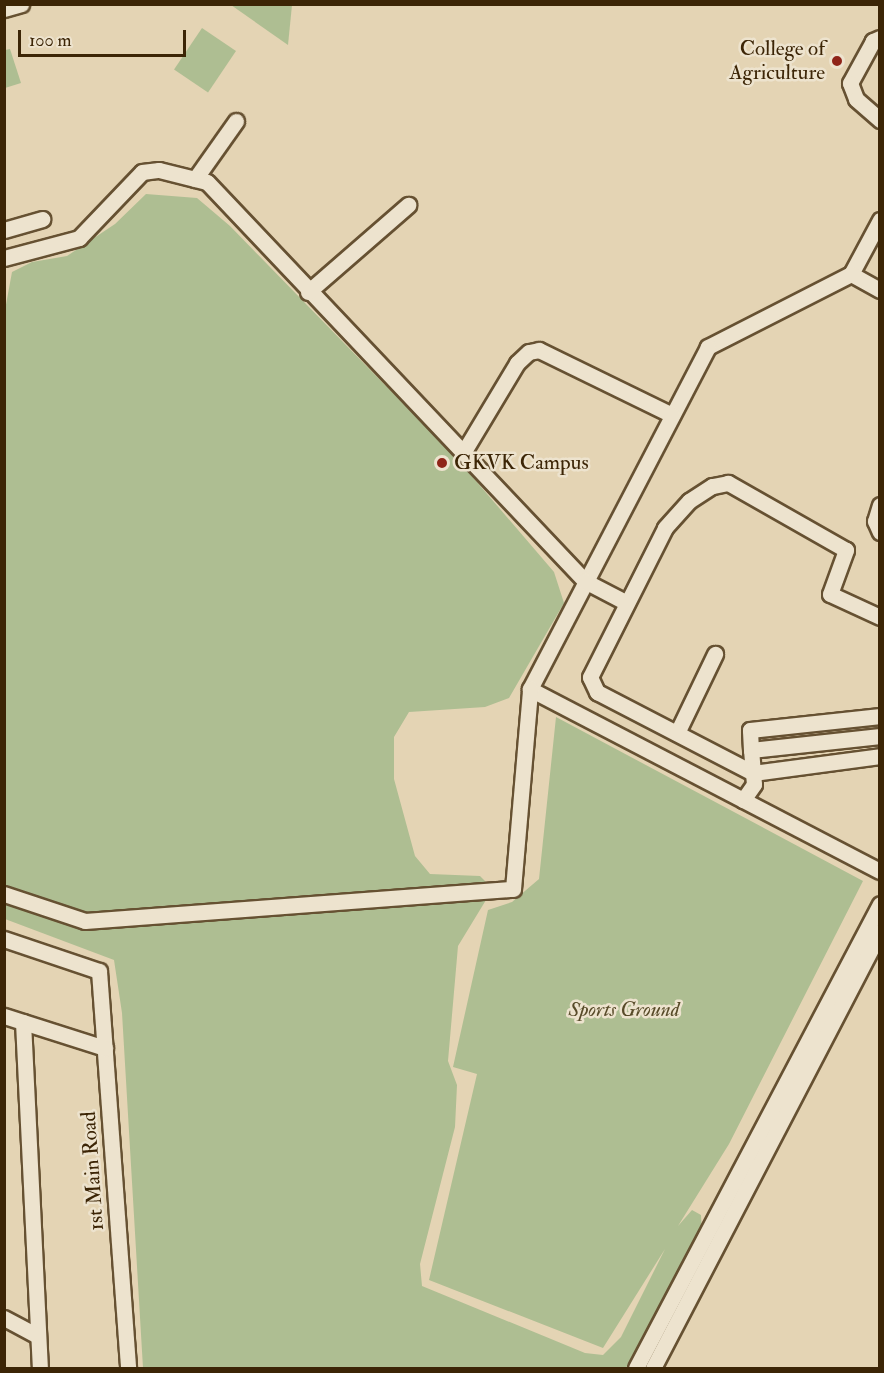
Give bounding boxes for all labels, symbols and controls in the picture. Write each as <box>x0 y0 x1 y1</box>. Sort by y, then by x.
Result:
scale bar <box>21 18 189 56</box>
text: 100 m <box>29 29 72 52</box>
place label: College of Agriculture <box>729 36 825 86</box>
marker: College of Agriculture <box>830 54 844 68</box>
place label: GKVK Campus <box>454 450 589 476</box>
marker: GKVK Campus <box>435 456 449 470</box>
park label: Sports Ground <box>569 997 679 1023</box>
street label: 1st Main Road <box>76 1111 110 1231</box>

